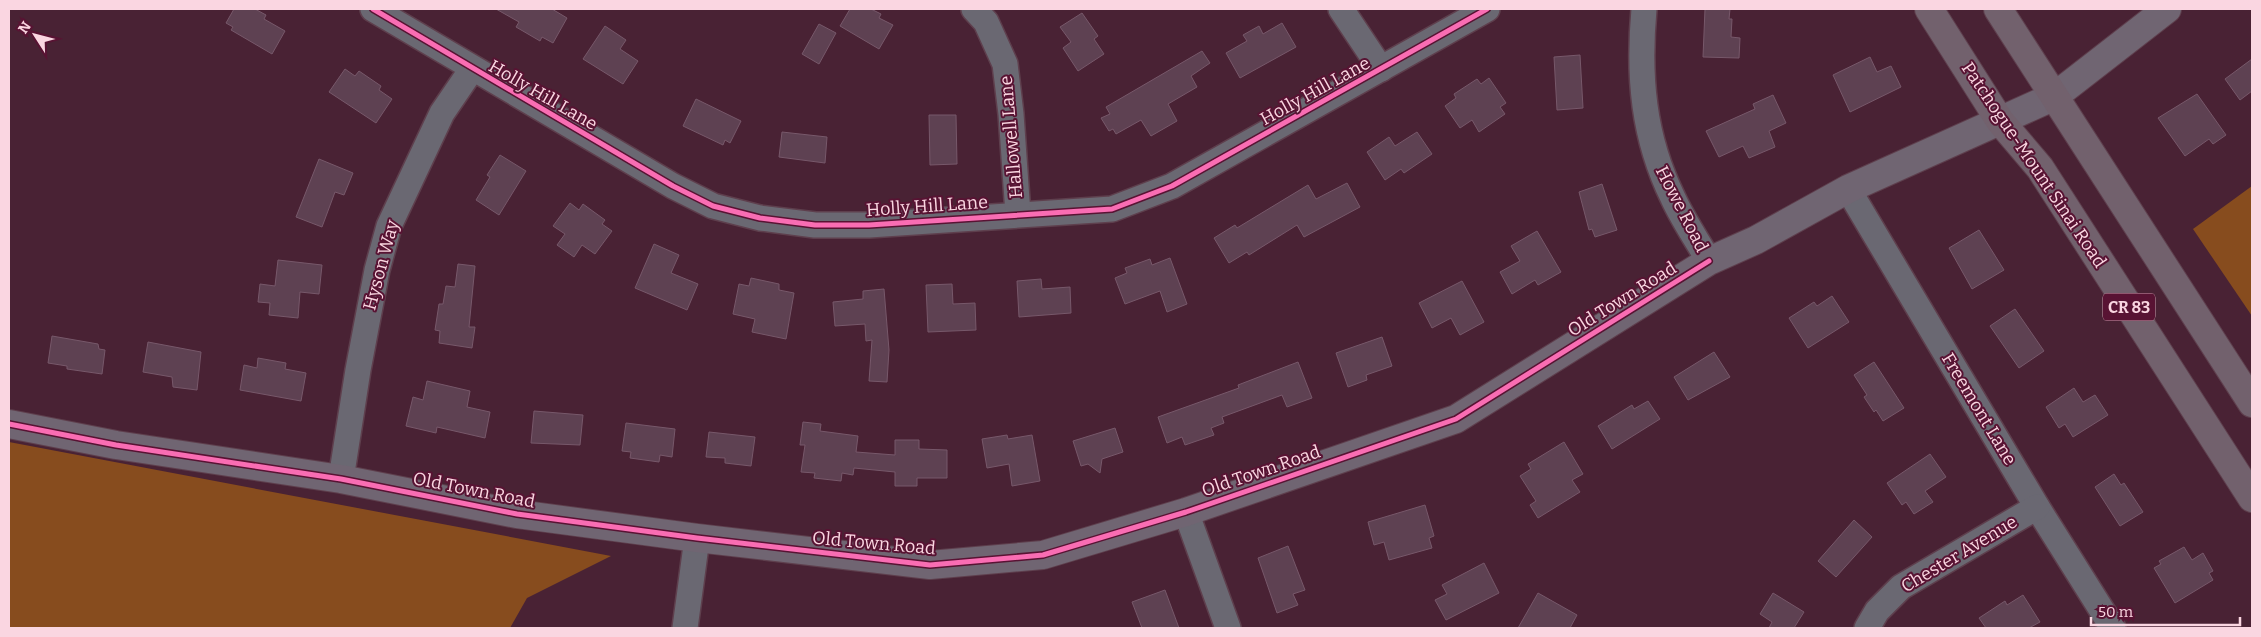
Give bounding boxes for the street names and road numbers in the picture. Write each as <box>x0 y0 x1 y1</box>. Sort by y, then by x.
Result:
street label: Holly Hill Lane <box>1256 52 1374 130</box>
street label: Holly Hill Lane <box>485 55 601 135</box>
street label: Patchogue-Mount Sinai Road <box>1957 58 2111 272</box>
street label: Hallowell Lane <box>995 75 1027 199</box>
street label: Howe Road <box>1651 162 1713 256</box>
street label: Holly Hill Lane <box>865 191 989 221</box>
street label: Hyson Way <box>358 217 404 313</box>
street label: Old Town Road <box>1564 257 1681 341</box>
road number: CR 83 <box>2103 294 2155 320</box>
street label: Freemont Lane <box>1937 349 2021 469</box>
street label: Old Town Road <box>1199 440 1324 502</box>
street label: Old Town Road <box>411 467 537 513</box>
street label: Chester Avenue <box>1897 511 2021 597</box>
street label: Old Town Road <box>811 527 937 559</box>

